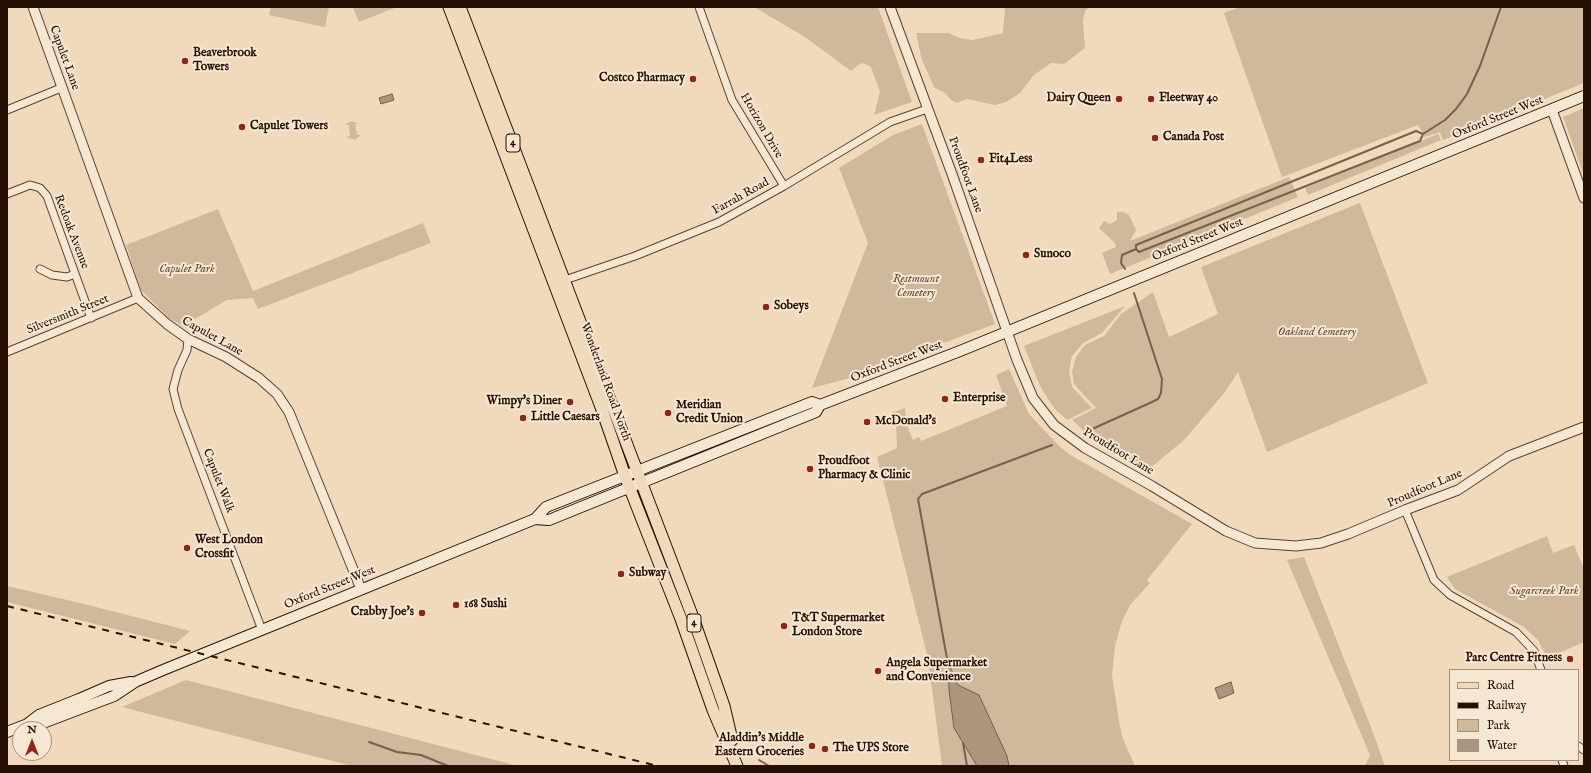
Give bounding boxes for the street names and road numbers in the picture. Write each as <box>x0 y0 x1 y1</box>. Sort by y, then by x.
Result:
street label: Capulet Lane <box>46 24 82 92</box>
street label: Horizon Drive <box>736 91 786 161</box>
street label: Oxford Street West <box>1450 93 1546 143</box>
road number: 4 <box>506 134 520 152</box>
street label: Proudfoot Lane <box>945 135 985 215</box>
street label: Farrah Road <box>710 175 772 219</box>
street label: Redoak Avenue <box>50 193 92 271</box>
street label: Oxford Street West <box>1150 215 1246 265</box>
street label: Silversmith Street <box>25 292 111 338</box>
street label: Capulet Lane <box>179 314 245 360</box>
street label: Wonderland Road North <box>577 321 633 443</box>
street label: Oxford Street West <box>849 338 945 386</box>
street label: Proudfoot Lane <box>1080 425 1156 479</box>
street label: Capulet Walk <box>199 447 237 515</box>
street label: Proudfoot Lane <box>1385 467 1465 511</box>
street label: Oxford Street West <box>282 563 378 613</box>
road number: 4 <box>687 614 701 632</box>

